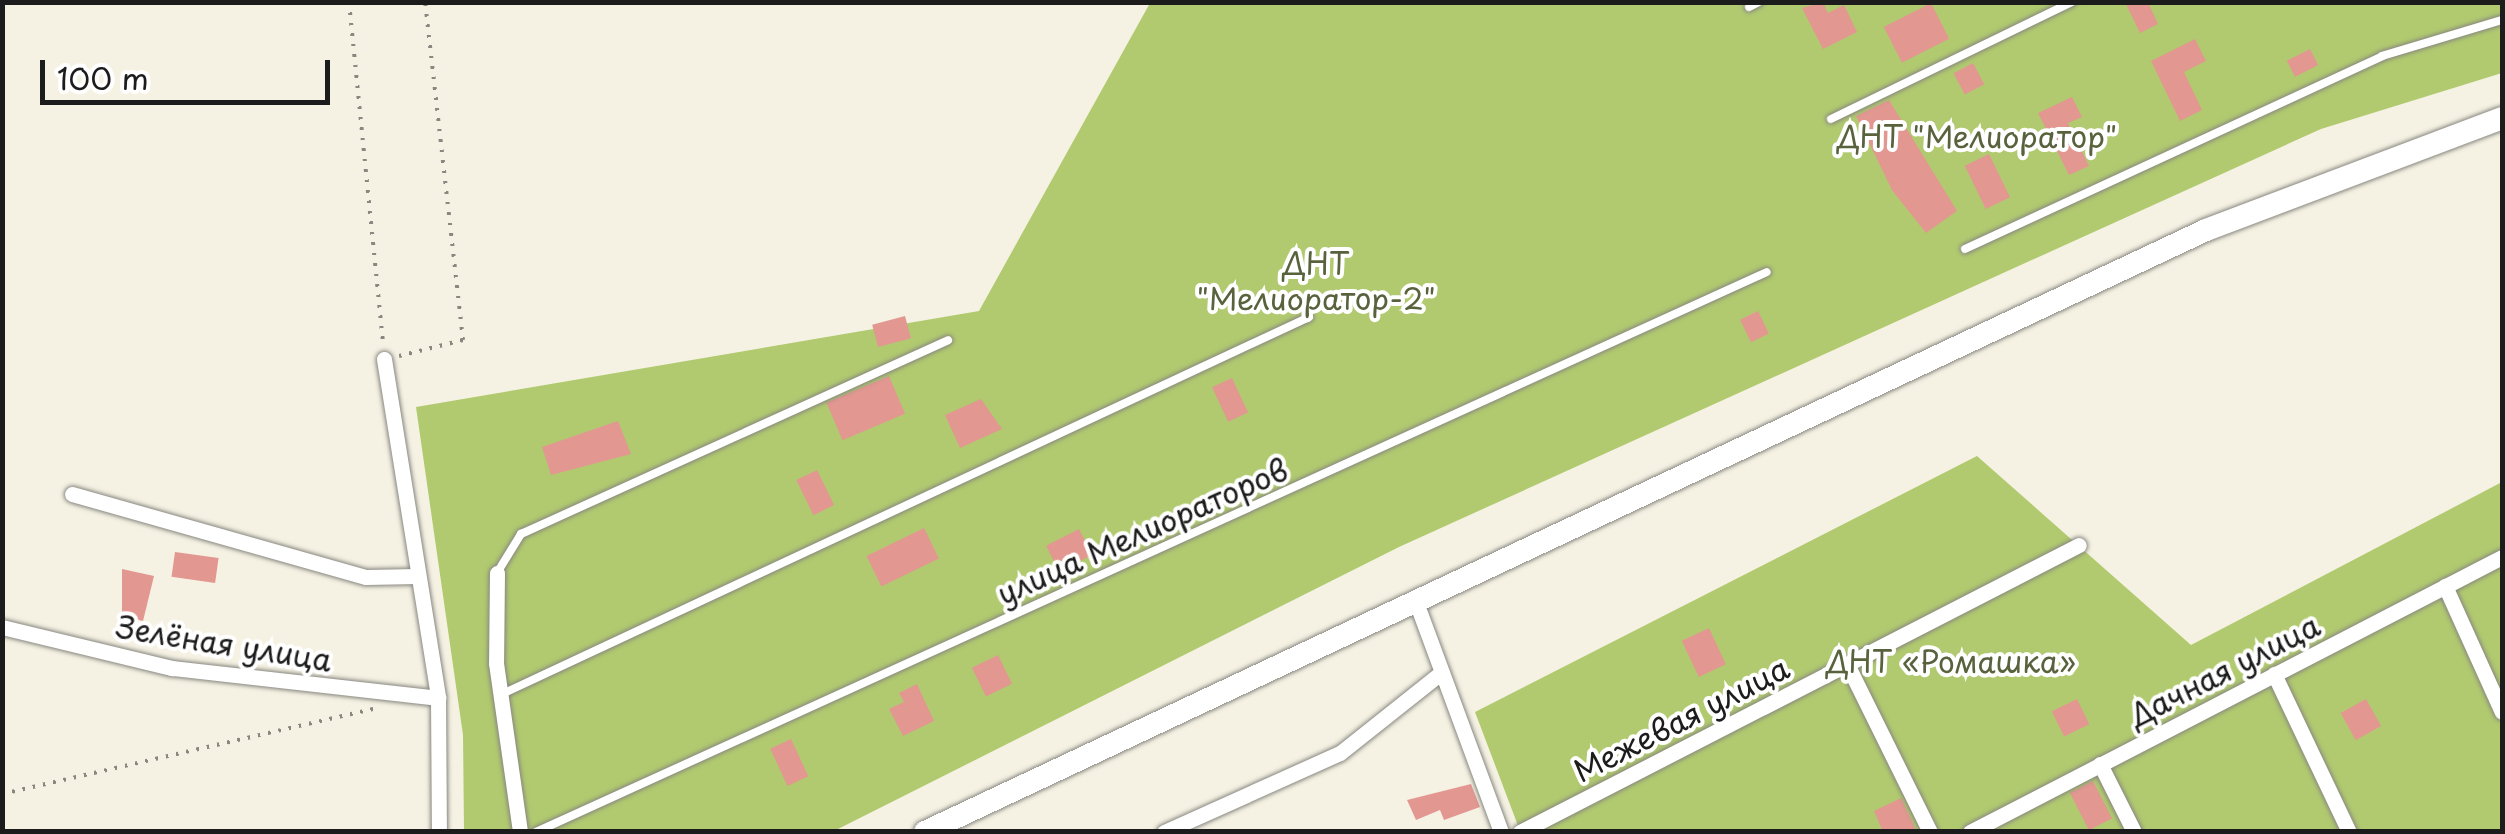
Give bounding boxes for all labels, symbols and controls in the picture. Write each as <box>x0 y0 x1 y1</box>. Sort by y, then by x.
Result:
scale bar <box>45 40 335 102</box>
text: 100 m <box>57 55 149 100</box>
park label: ДНТ "Мелиоратор" <box>1836 118 2118 154</box>
park label: ДНТ "Мелиоратор-2" <box>1196 245 1436 316</box>
street label: улица Мелиораторов <box>991 450 1293 612</box>
street label: Дачная улица <box>2122 606 2326 734</box>
street label: Зелёная улица <box>113 608 335 678</box>
park label: ДНТ «Ромашка» <box>1826 643 2076 679</box>
street label: Межевая улица <box>1567 649 1795 789</box>

